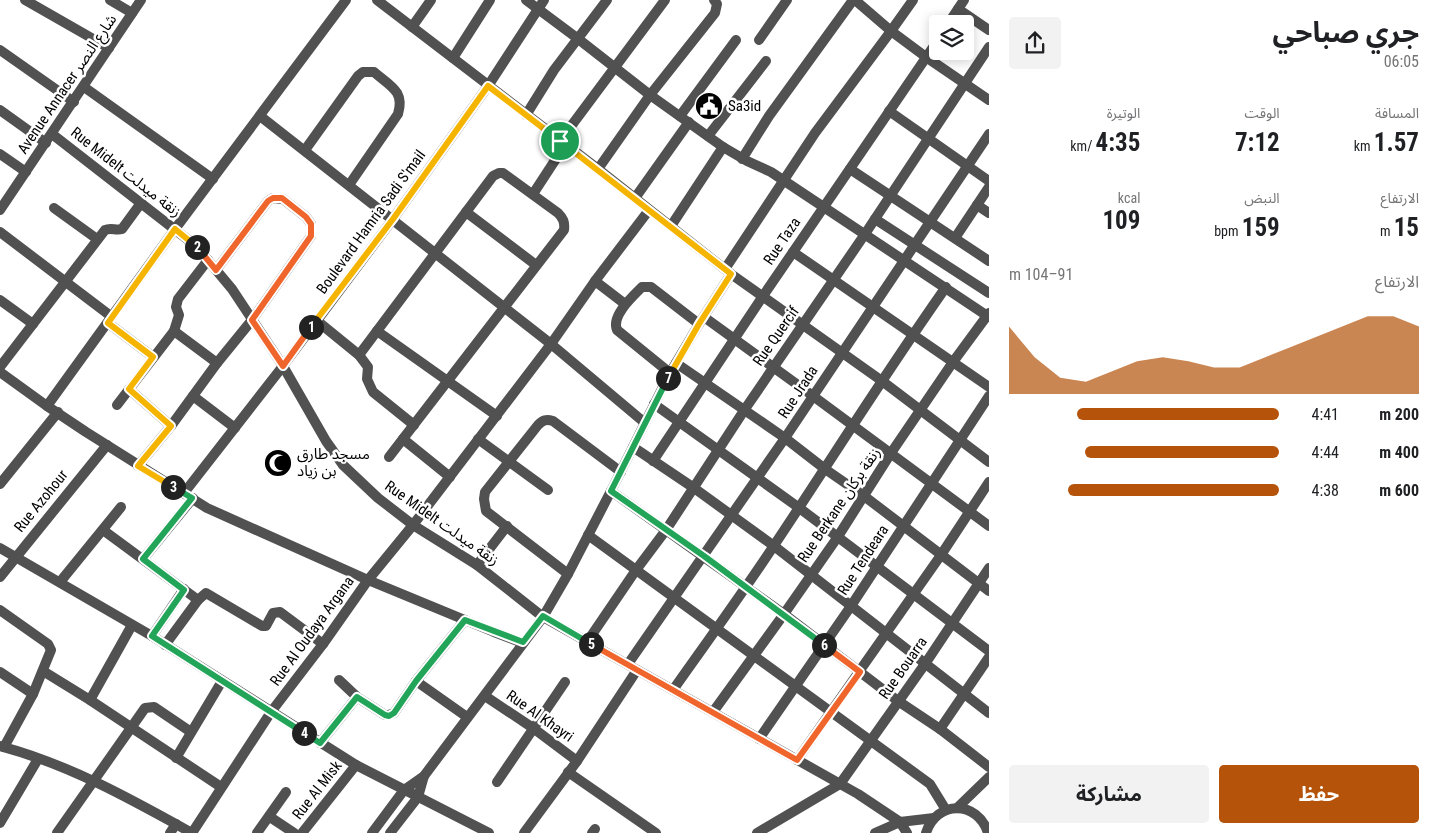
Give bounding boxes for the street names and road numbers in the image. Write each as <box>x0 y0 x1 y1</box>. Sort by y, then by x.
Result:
street label: Avenue Annacer شارع النصر <box>14 11 123 159</box>
street label: Rue Midelt زنقة ميدلت <box>67 123 185 221</box>
street label: Boulevard Hamria Sadi S'mail <box>313 147 429 297</box>
street label: Rue Taza <box>760 214 804 268</box>
street label: Rue Quercif <box>749 303 803 369</box>
street label: Rue Jrada <box>774 362 822 422</box>
street label: Rue Berkane زنقة بركان <box>794 444 884 566</box>
street label: Rue Azohour <box>10 466 72 536</box>
street label: Rue Midelt زنقة ميدلت <box>381 477 503 569</box>
street label: Rue Tendeara <box>834 522 892 598</box>
street label: Rue Al Oudaya Argana <box>266 573 358 689</box>
street label: Rue Bouarra <box>875 633 931 703</box>
street label: Rue Al Khayri <box>503 686 577 746</box>
street label: Rue Al Misk <box>288 757 346 823</box>

